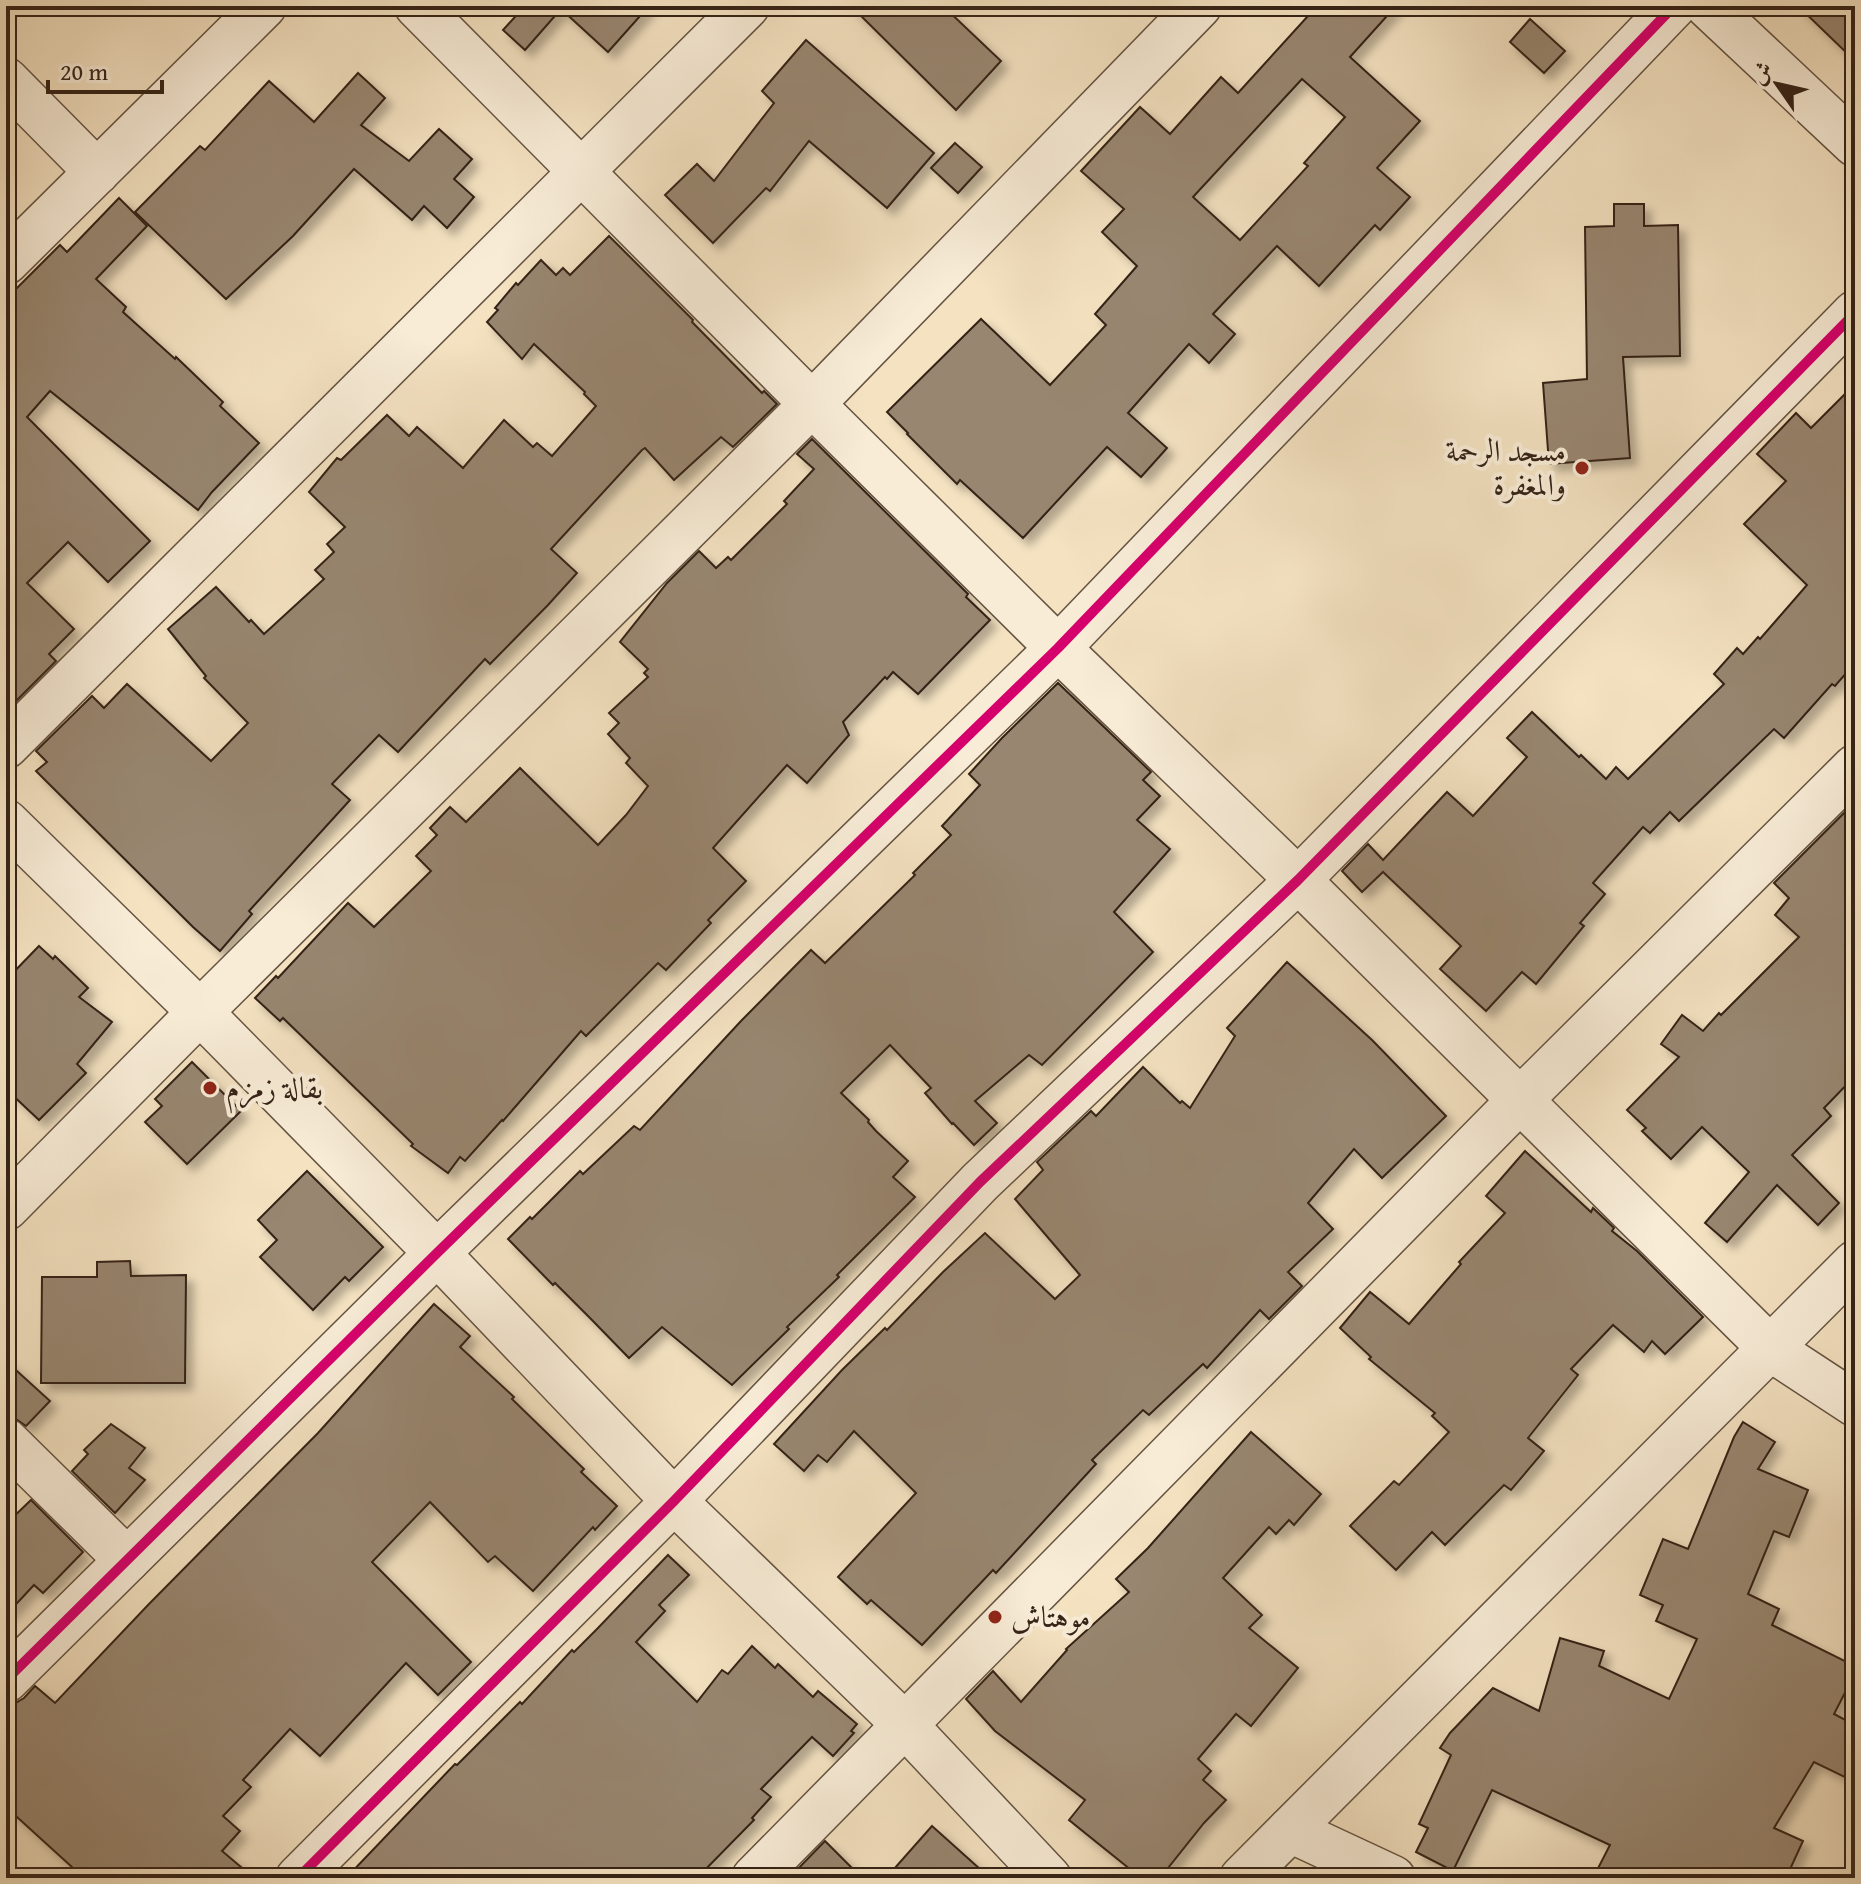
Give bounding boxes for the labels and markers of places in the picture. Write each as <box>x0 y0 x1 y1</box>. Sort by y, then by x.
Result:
place label: مسجد الرحمة والمغفرة <box>1446 428 1566 506</box>
marker: مسجد الرحمة والمغفرة <box>1573 459 1591 477</box>
place label: بقالة زمزم <box>226 1065 323 1114</box>
marker: بقالة زمزم <box>201 1079 219 1097</box>
place label: موهتاش <box>1011 1594 1091 1638</box>
marker: موهتاش <box>986 1608 1004 1626</box>

